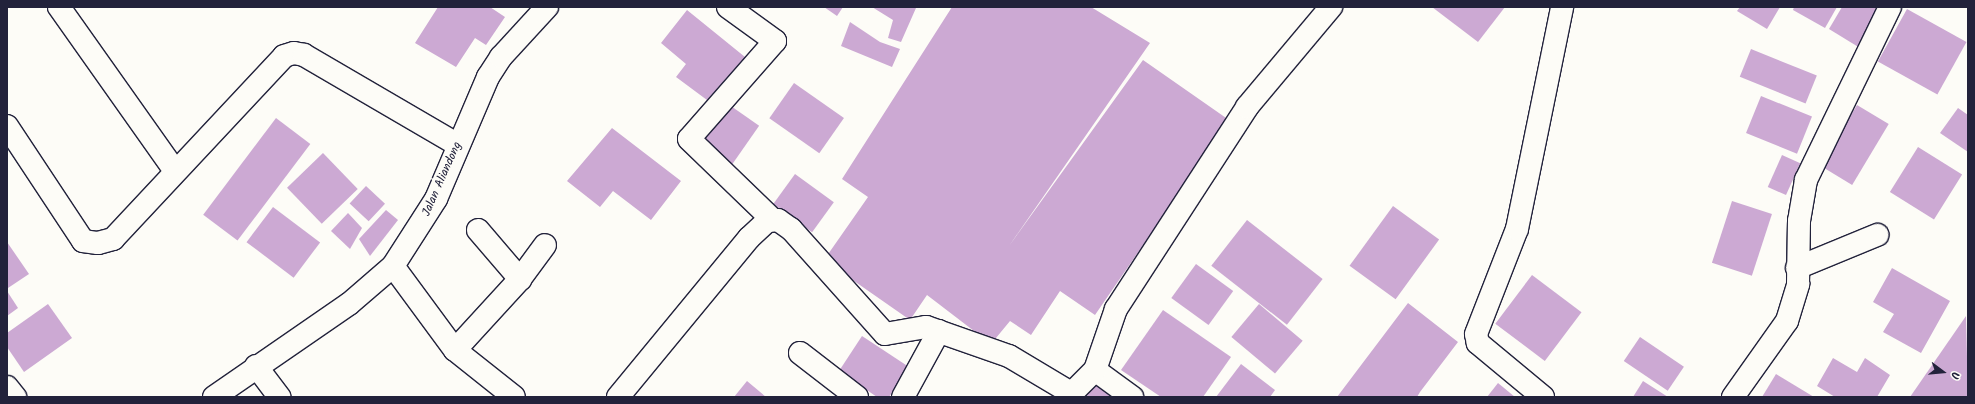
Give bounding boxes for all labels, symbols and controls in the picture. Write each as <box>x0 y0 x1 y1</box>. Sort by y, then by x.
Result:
street label: Jalan Aliandong <box>419 140 465 218</box>
north arrow <box>1923 352 1963 392</box>
text: U <box>1945 370 1964 381</box>

